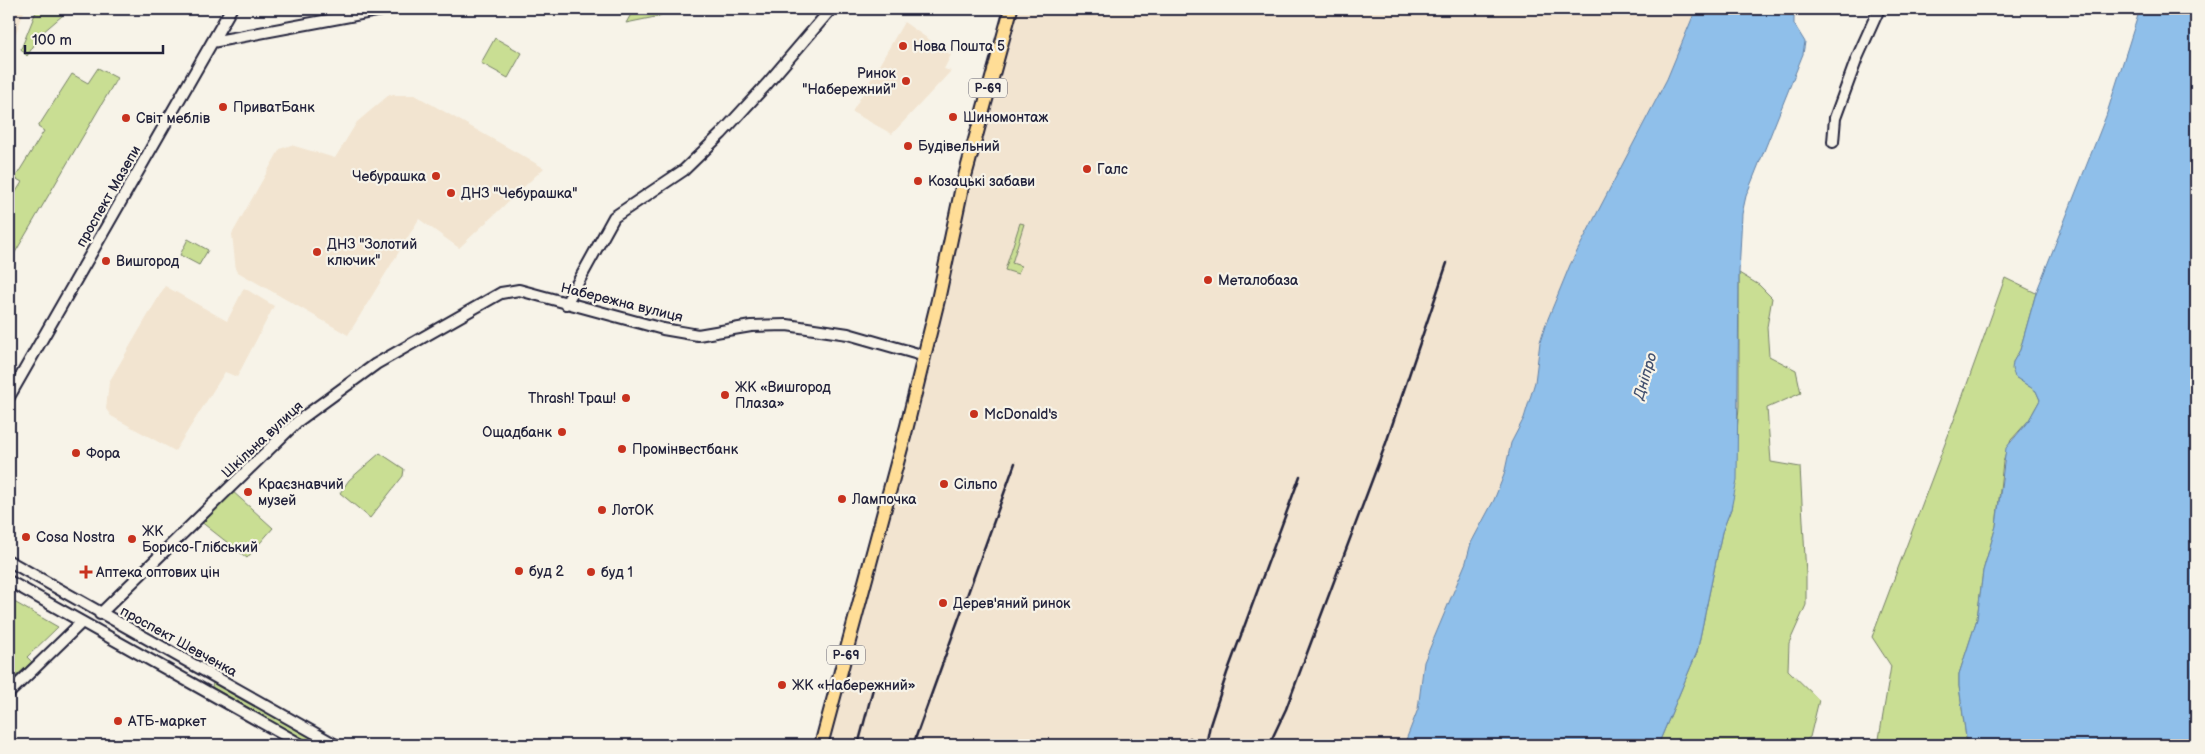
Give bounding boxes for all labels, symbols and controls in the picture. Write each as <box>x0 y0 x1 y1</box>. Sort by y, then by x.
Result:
scale bar <box>25 22 162 54</box>
text: 100 m <box>32 31 72 50</box>
place label: Нова Пошта 5 <box>913 38 1005 55</box>
marker: Нова Пошта 5 <box>897 40 909 52</box>
place label: Ринок "Набережний" <box>802 65 897 98</box>
marker: Ринок "Набережний" <box>900 75 912 87</box>
road number: Р-69 <box>969 78 1007 98</box>
place label: ПриватБанк <box>233 99 315 116</box>
marker: ПриватБанк <box>217 101 229 113</box>
place label: Шиномонтаж <box>963 109 1049 126</box>
place label: Світ меблів <box>136 110 211 127</box>
marker: Шиномонтаж <box>947 111 959 123</box>
marker: Світ меблів <box>120 112 132 124</box>
place label: Будівельний <box>918 138 1000 155</box>
marker: Будівельний <box>902 140 914 152</box>
street label: проспект Мазепи <box>73 143 144 250</box>
place label: Галс <box>1097 161 1128 178</box>
marker: Галс <box>1081 163 1093 175</box>
place label: Чебурашка <box>352 168 427 185</box>
marker: Чебурашка <box>430 170 442 182</box>
place label: Козацькі забави <box>928 173 1035 190</box>
marker: Козацькі забави <box>912 175 924 187</box>
place label: ДНЗ "Чебурашка" <box>461 185 577 202</box>
marker: ДНЗ "Чебурашка" <box>445 187 457 199</box>
place label: ДНЗ "Золотий ключик" <box>327 236 417 269</box>
marker: ДНЗ "Золотий ключик" <box>311 246 323 258</box>
place label: Вишгород <box>116 253 180 270</box>
marker: Вишгород <box>100 255 112 267</box>
place label: Металобаза <box>1218 272 1299 289</box>
marker: Металобаза <box>1202 274 1214 286</box>
street label: Набережна вулиця <box>559 279 685 326</box>
water label: Дніпро <box>1629 350 1662 403</box>
place label: ЖК «Вишгород Плаза» <box>735 379 831 412</box>
marker: ЖК «Вишгород Плаза» <box>719 389 731 401</box>
place label: Thrash! Траш! <box>528 390 616 407</box>
marker: Thrash! Траш! <box>620 392 632 404</box>
street label: Шкільна вулиця <box>218 397 307 481</box>
place label: McDonald's <box>984 406 1058 423</box>
marker: McDonald's <box>968 408 980 420</box>
place label: Ощадбанк <box>482 424 553 441</box>
marker: Ощадбанк <box>556 426 568 438</box>
place label: Промінвестбанк <box>632 441 739 458</box>
marker: Промінвестбанк <box>616 443 628 455</box>
place label: Фора <box>86 445 121 462</box>
marker: Фора <box>70 447 82 459</box>
place label: Краєзнавчий музей <box>258 476 344 509</box>
place label: Сільпо <box>954 476 997 493</box>
marker: Сільпо <box>938 478 950 490</box>
marker: Краєзнавчий музей <box>242 486 254 498</box>
place label: Лампочка <box>851 491 917 508</box>
marker: Лампочка <box>836 493 848 505</box>
place label: ЛотОК <box>611 502 655 519</box>
marker: ЛотОК <box>596 504 608 516</box>
place label: ЖК Борисо-Глібський <box>142 523 258 556</box>
place label: Cosa Nostra <box>36 529 115 546</box>
marker: Cosa Nostra <box>20 531 32 543</box>
marker: ЖК Борисо-Глібський <box>126 533 138 545</box>
place label: буд 2 <box>529 563 564 580</box>
place label: Аптека оптових цін <box>95 564 220 581</box>
place label: буд 1 <box>601 564 633 581</box>
marker: буд 2 <box>513 565 525 577</box>
marker: Аптека оптових цін <box>80 566 92 578</box>
marker: буд 1 <box>585 566 597 578</box>
place label: Дерев'яний ринок <box>953 595 1071 612</box>
marker: Дерев'яний ринок <box>937 597 949 609</box>
street label: проспект Шевченка <box>117 602 241 681</box>
road number: Р-69 <box>827 646 865 664</box>
place label: ЖК «Набережний» <box>792 677 916 694</box>
marker: ЖК «Набережний» <box>776 679 788 691</box>
place label: АТБ-маркет <box>127 713 207 730</box>
marker: АТБ-маркет <box>112 715 124 727</box>

